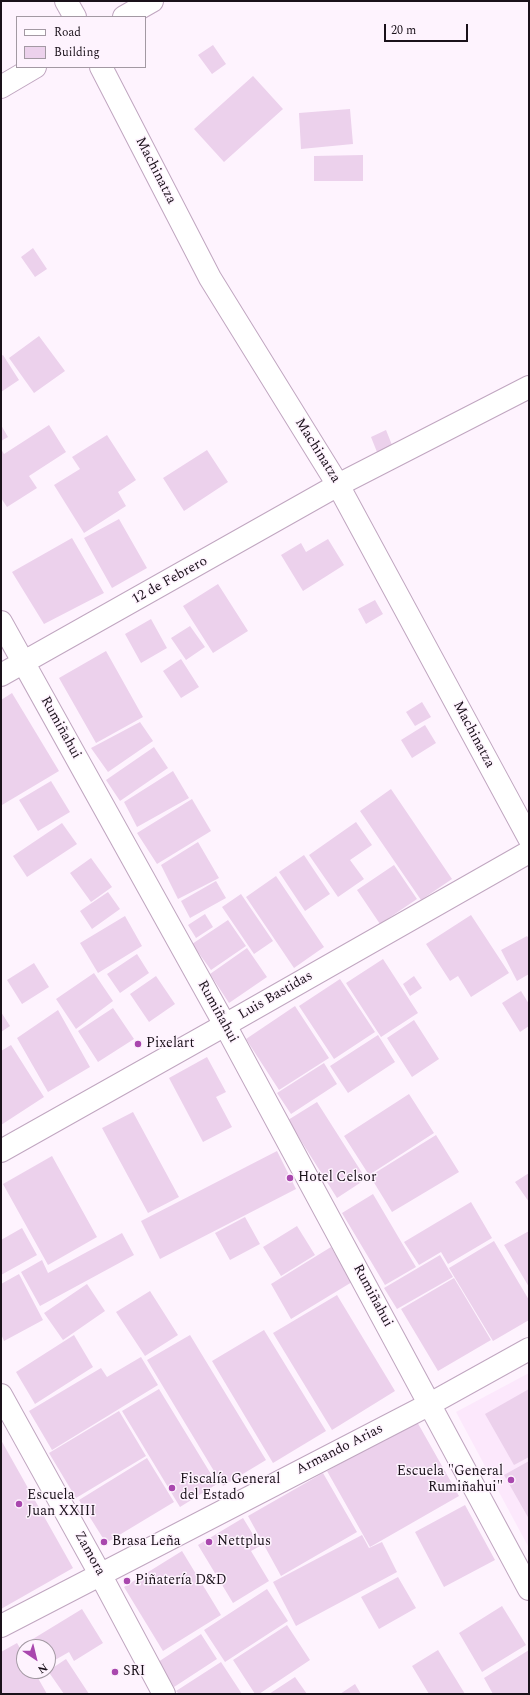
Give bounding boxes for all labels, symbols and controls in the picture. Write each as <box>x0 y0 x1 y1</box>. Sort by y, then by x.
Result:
legend <box>16 16 146 68</box>
scale bar <box>386 16 470 42</box>
text: 20 m <box>391 21 416 40</box>
text: Road <box>54 23 81 42</box>
text: Building <box>54 43 100 62</box>
street label: Machinatza <box>131 135 179 207</box>
street label: Machinatza <box>291 416 343 486</box>
street label: 12 de Febrero <box>129 553 211 609</box>
street label: Rumiñahui <box>36 694 84 762</box>
street label: Machinatza <box>448 699 498 771</box>
street label: Luis Bastidas <box>236 968 316 1024</box>
street label: Rumiñahui <box>193 978 241 1046</box>
place label: Pixelart <box>146 1036 194 1052</box>
marker: Pixelart <box>133 1039 143 1049</box>
place label: Hotel Celsor <box>298 1170 376 1186</box>
marker: Hotel Celsor <box>285 1173 295 1183</box>
street label: Rumiñahui <box>348 1262 396 1330</box>
street label: Armando Arias <box>294 1421 386 1479</box>
place label: Escuela "General Rumiñahui" <box>397 1464 503 1496</box>
place label: Fiscalía General del Estado <box>180 1472 280 1504</box>
marker: Escuela "General Rumiñahui" <box>506 1475 516 1485</box>
marker: Fiscalía General del Estado <box>167 1483 177 1493</box>
place label: Escuela Juan XXIII <box>27 1488 96 1520</box>
marker: Escuela Juan XXIII <box>14 1499 24 1509</box>
street label: Zamora <box>70 1529 108 1579</box>
place label: Brasa Leña <box>112 1534 181 1550</box>
place label: Nettplus <box>217 1534 271 1550</box>
marker: Brasa Leña <box>99 1537 109 1547</box>
marker: Nettplus <box>204 1537 214 1547</box>
place label: Piñatería D&D <box>135 1573 227 1589</box>
marker: Piñatería D&D <box>122 1576 132 1586</box>
north arrow <box>16 1639 56 1679</box>
text: N <box>34 1659 51 1678</box>
place label: SRI <box>123 1664 145 1680</box>
marker: SRI <box>110 1667 120 1677</box>

